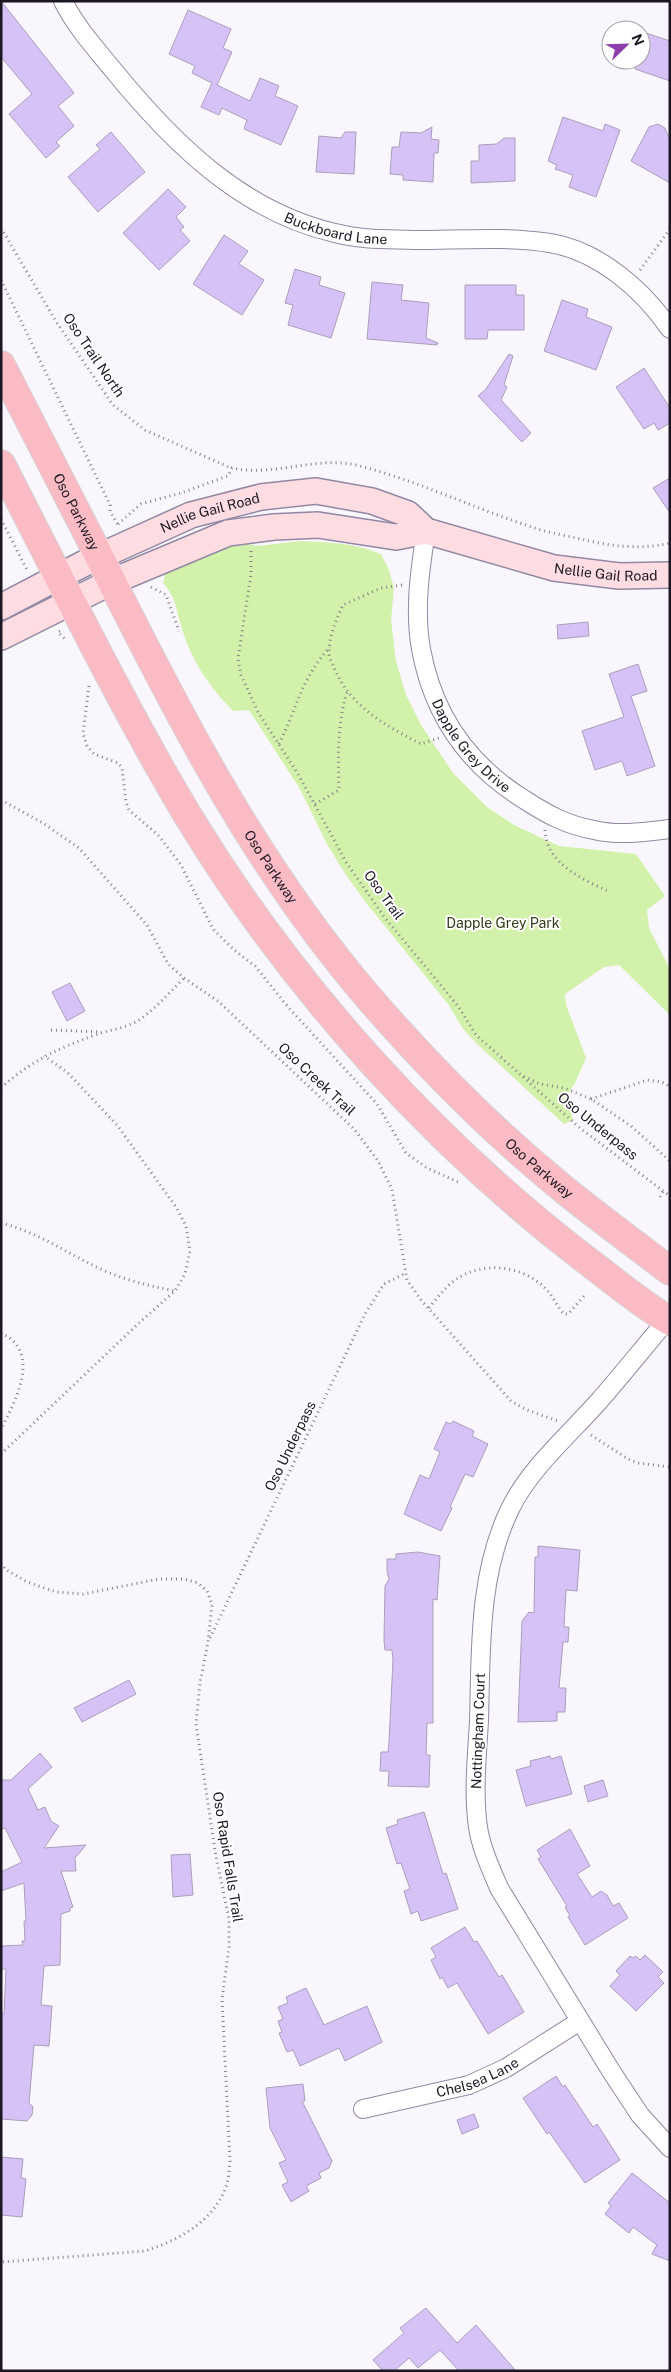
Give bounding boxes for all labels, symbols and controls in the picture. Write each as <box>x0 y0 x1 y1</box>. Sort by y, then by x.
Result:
north arrow <box>601 20 651 70</box>
text: N <box>628 32 647 48</box>
street label: Buckboard Lane <box>282 209 388 247</box>
street label: Oso Trail North <box>60 310 128 400</box>
street label: Oso Parkway <box>50 471 103 553</box>
street label: Nellie Gail Road <box>158 490 261 536</box>
street label: Nellie Gail Road <box>553 560 658 584</box>
street label: Dapple Grey Drive <box>429 696 514 796</box>
street label: Oso Parkway <box>241 827 301 907</box>
street label: Oso Trail <box>361 867 407 923</box>
park label: Dapple Grey Park <box>446 915 560 931</box>
street label: Oso Creek Trail <box>275 1039 359 1119</box>
street label: Oso Underpass <box>555 1089 641 1163</box>
street label: Oso Parkway <box>502 1135 577 1202</box>
street label: Oso Underpass <box>261 1398 319 1494</box>
street label: Nottingham Court <box>468 1673 488 1789</box>
street label: Oso Rapid Falls Trail <box>210 1790 246 1924</box>
street label: Chelsea Lane <box>435 2054 522 2100</box>

